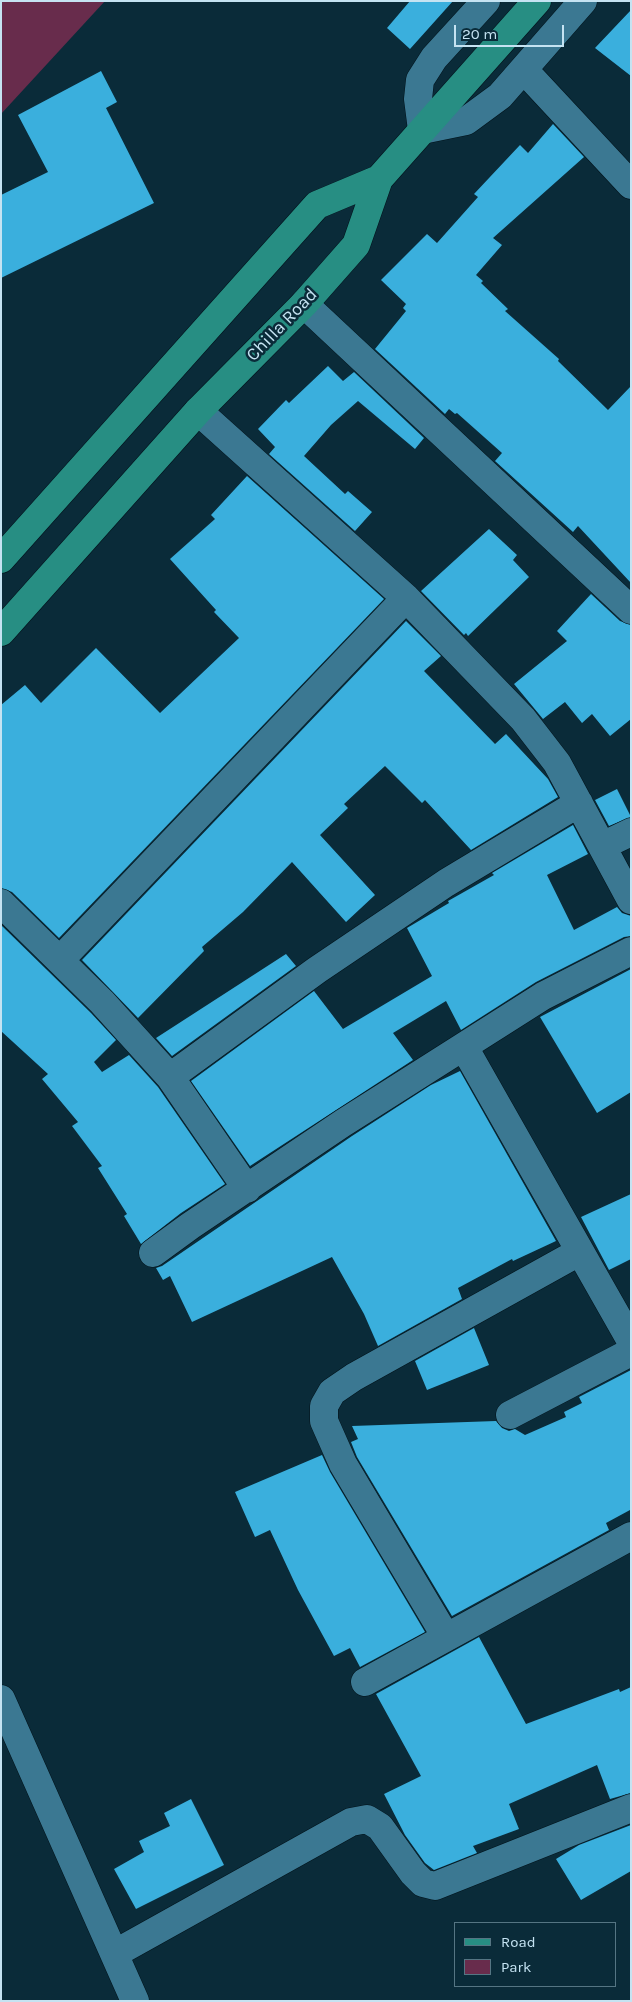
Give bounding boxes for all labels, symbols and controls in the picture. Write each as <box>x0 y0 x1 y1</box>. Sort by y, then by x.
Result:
scale bar <box>457 15 567 47</box>
text: 20 m <box>462 25 497 43</box>
street label: Chilla Road <box>242 284 322 366</box>
legend <box>454 1922 617 1987</box>
text: Road <box>501 1933 536 1951</box>
text: Park <box>501 1958 531 1976</box>

